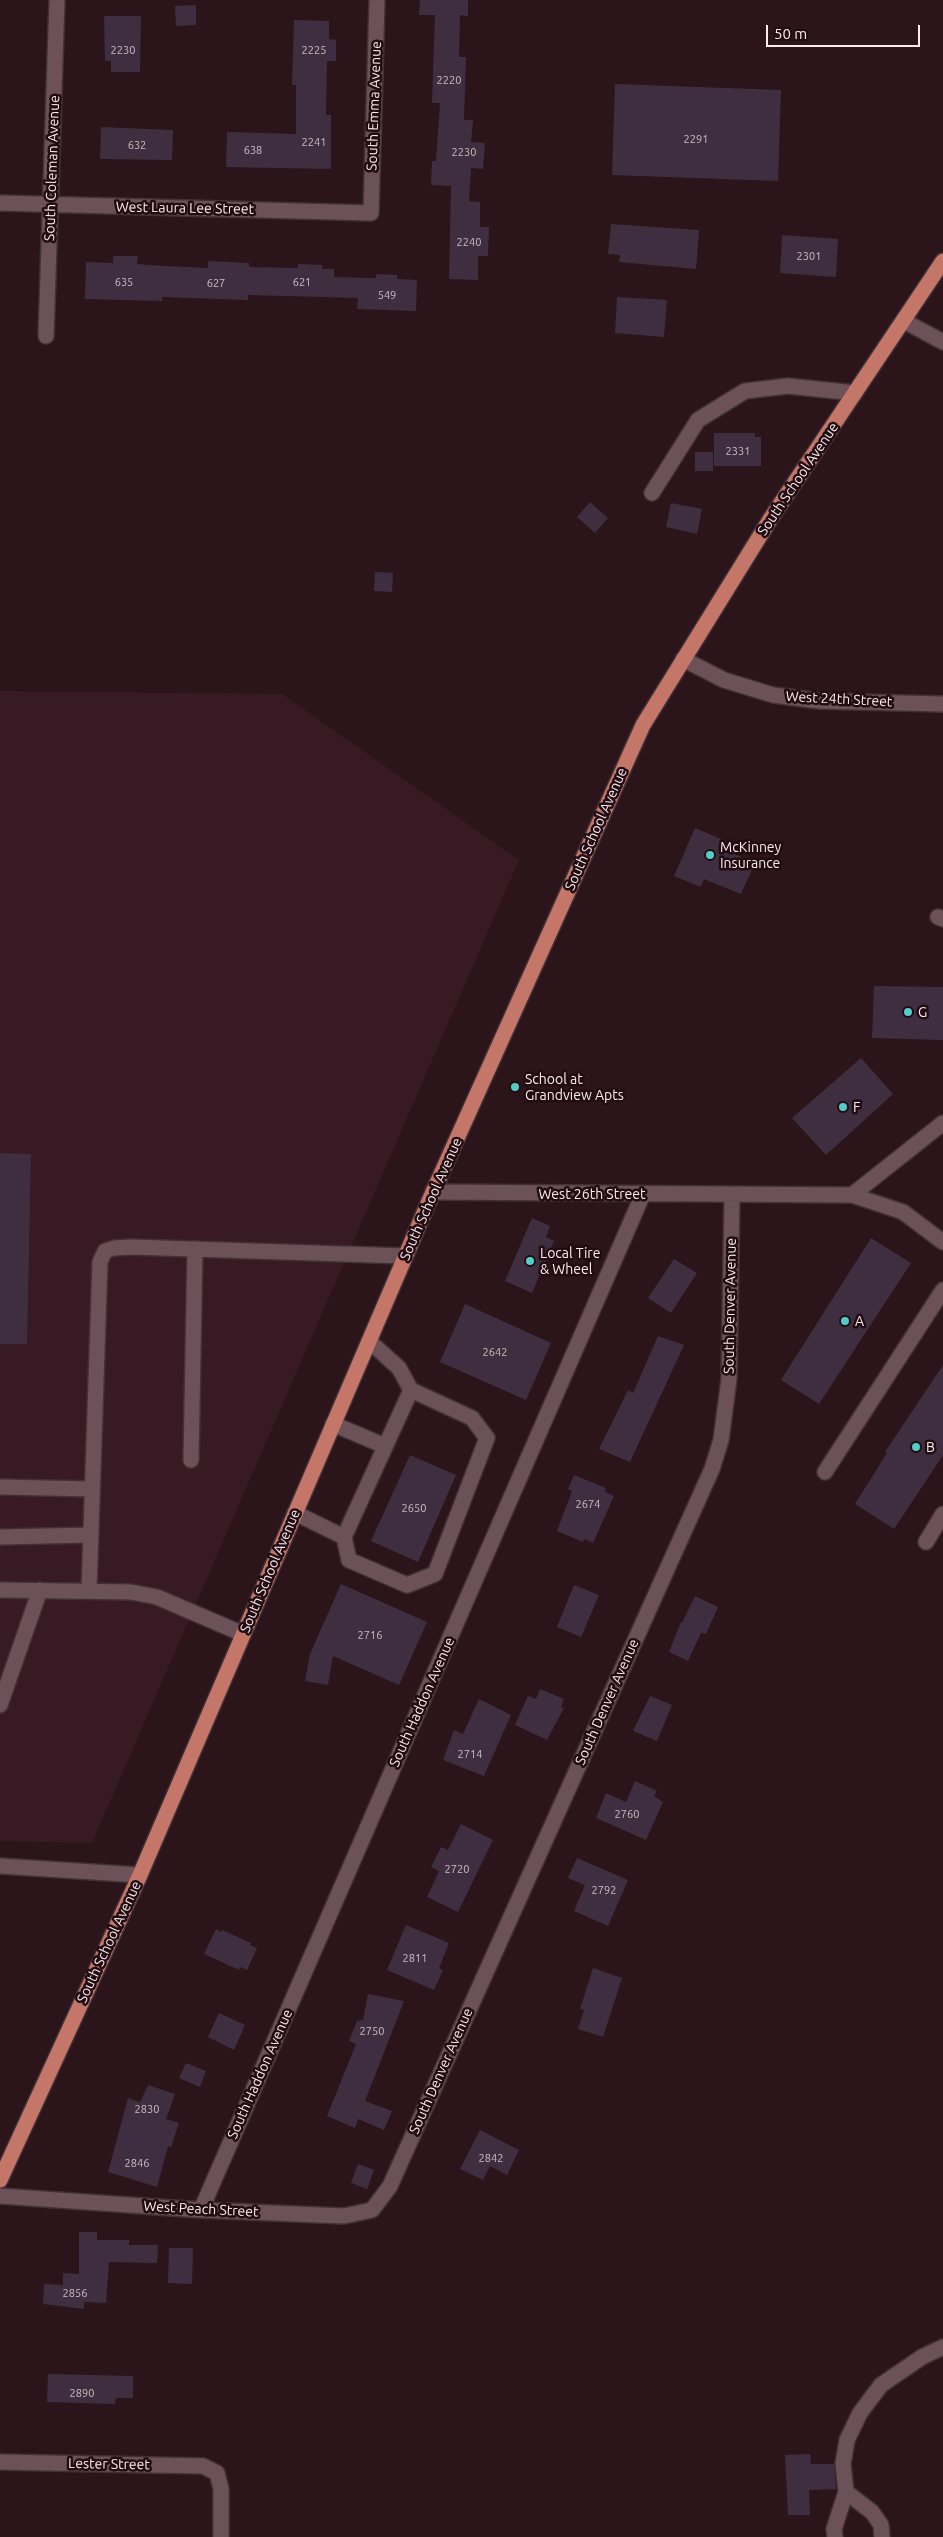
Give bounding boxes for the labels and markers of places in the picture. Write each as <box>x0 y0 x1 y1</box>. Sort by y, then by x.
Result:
place label: McKinney Insurance <box>720 839 781 872</box>
marker: McKinney Insurance <box>704 849 716 861</box>
place label: G <box>918 1004 927 1020</box>
marker: G <box>902 1006 914 1018</box>
place label: School at Grandview Apts <box>525 1071 624 1104</box>
marker: School at Grandview Apts <box>509 1081 521 1093</box>
place label: F <box>853 1099 860 1115</box>
marker: F <box>837 1101 849 1113</box>
place label: Local Tire & Wheel <box>540 1245 600 1278</box>
marker: Local Tire & Wheel <box>524 1255 536 1267</box>
place label: A <box>855 1313 864 1329</box>
marker: A <box>839 1315 851 1327</box>
place label: B <box>926 1439 935 1455</box>
marker: B <box>910 1441 922 1453</box>

